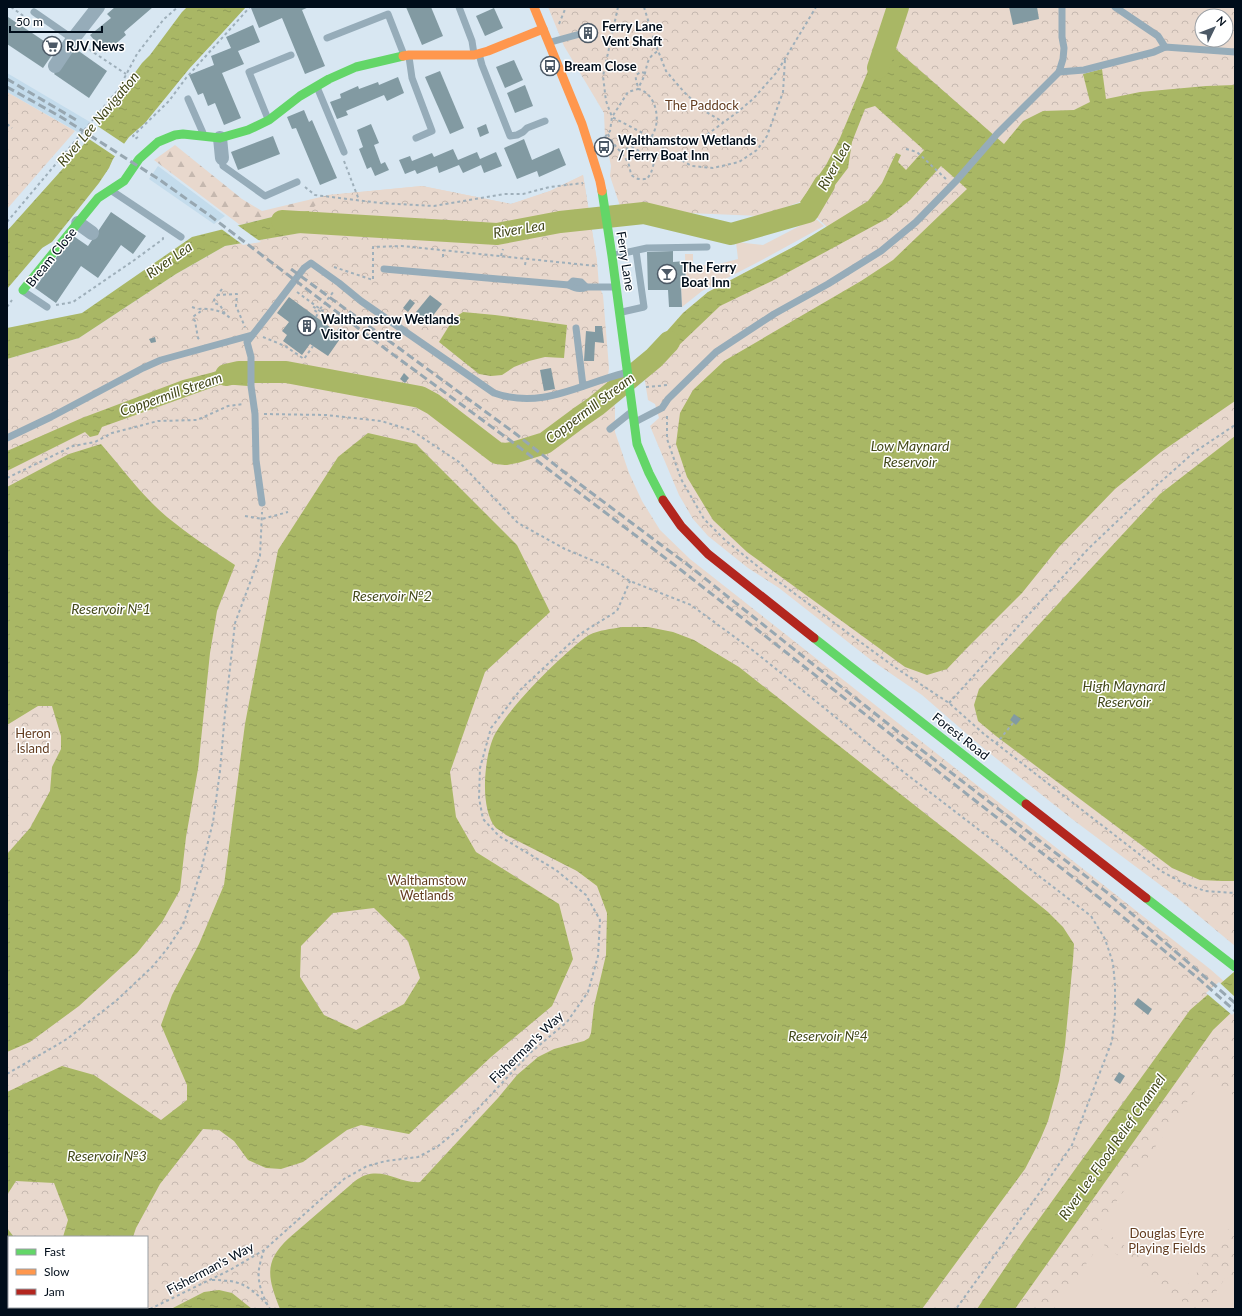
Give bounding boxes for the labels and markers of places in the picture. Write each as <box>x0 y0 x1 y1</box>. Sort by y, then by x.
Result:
place label: Ferry Lane Vent Shaft <box>601 18 663 49</box>
building icon: Ferry Lane Vent Shaft <box>577 22 599 44</box>
supermarket icon: RJV News <box>41 35 63 57</box>
place label: RJV News <box>66 38 125 54</box>
bus stop icon: Bream Close <box>539 55 561 77</box>
place label: Bream Close <box>564 58 637 74</box>
place label: Walthamstow Wetlands / Ferry Boat Inn <box>618 132 757 163</box>
bus stop icon: Walthamstow Wetlands / Ferry Boat Inn <box>593 136 615 158</box>
place label: The Ferry Boat Inn <box>681 259 737 290</box>
bar icon: The Ferry Boat Inn <box>656 263 678 285</box>
place label: Walthamstow Wetlands Visitor Centre <box>320 311 460 342</box>
building icon: Walthamstow Wetlands Visitor Centre <box>296 315 318 337</box>

